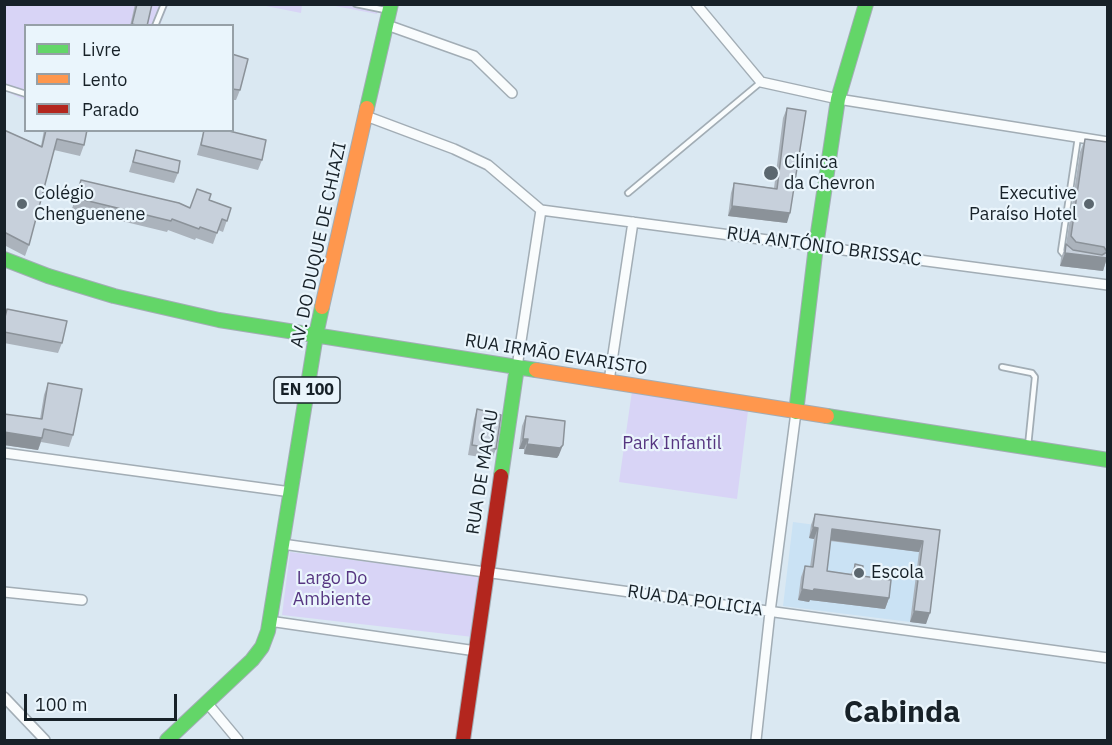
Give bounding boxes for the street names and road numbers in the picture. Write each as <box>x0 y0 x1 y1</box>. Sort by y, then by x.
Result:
street label: AV. DO DUQUE DE CHIAZI <box>287 140 351 350</box>
street label: RUA ANTÓNIO BRISSAC <box>725 223 923 271</box>
street label: RUA IRMÃO EVARISTO <box>463 330 649 380</box>
road number: EN 100 <box>274 377 340 403</box>
street label: RUA DE MACAU <box>462 408 504 536</box>
street label: RUA DA POLICIA <box>626 581 764 621</box>

